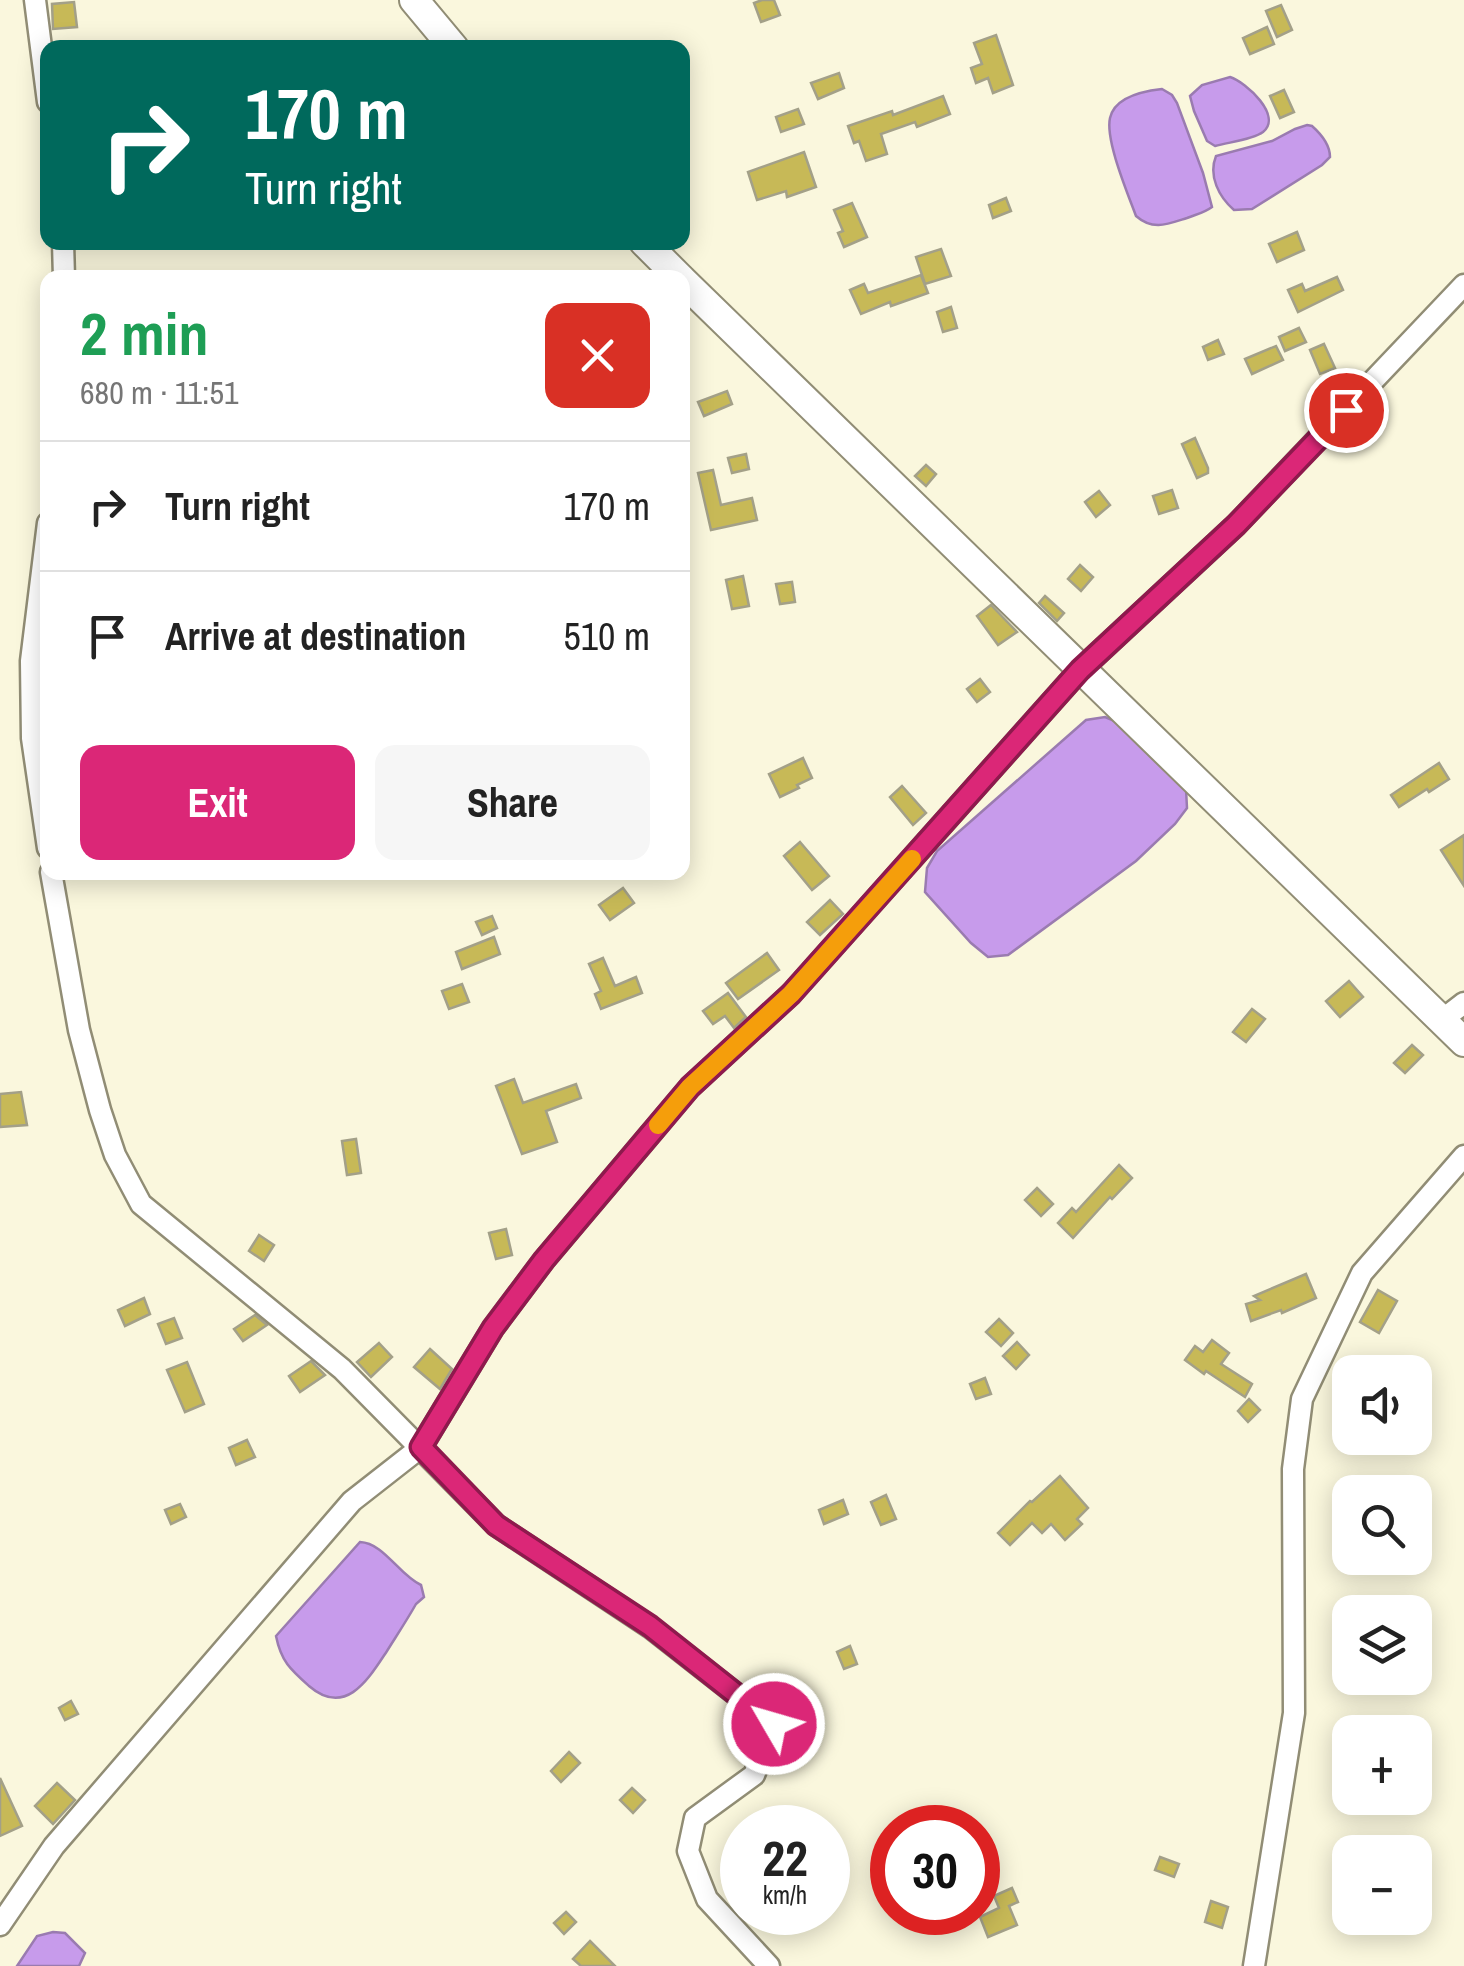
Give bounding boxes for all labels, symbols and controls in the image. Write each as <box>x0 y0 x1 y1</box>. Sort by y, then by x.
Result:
text: 170 m <box>245 67 408 161</box>
icon: right <box>80 80 210 210</box>
text: Turn right <box>245 157 402 218</box>
text: 2 min <box>80 293 209 374</box>
button: close <box>545 303 650 408</box>
pin <box>1304 368 1389 453</box>
text: 680 m · 11:51 <box>80 371 239 414</box>
icon: arrive <box>1319 383 1374 438</box>
icon: right <box>80 479 135 534</box>
text: Turn right <box>165 481 310 532</box>
text: 170 m <box>563 481 650 532</box>
icon: arrive <box>80 609 135 664</box>
text: Arrive at destination <box>165 611 466 662</box>
text: 510 m <box>563 611 650 662</box>
button: Exit <box>80 745 355 860</box>
button: Share <box>375 745 650 860</box>
map controls <box>1332 1355 1432 1935</box>
button: sound <box>1332 1355 1432 1455</box>
button: search <box>1332 1475 1432 1575</box>
button: layers <box>1332 1595 1432 1695</box>
position arrow <box>722 1672 826 1776</box>
button: + <box>1332 1715 1432 1815</box>
speed limit sign: 30 <box>870 1805 1000 1935</box>
text: 22 <box>762 1824 808 1892</box>
button: − <box>1332 1835 1432 1935</box>
text: km/h <box>763 1878 807 1912</box>

